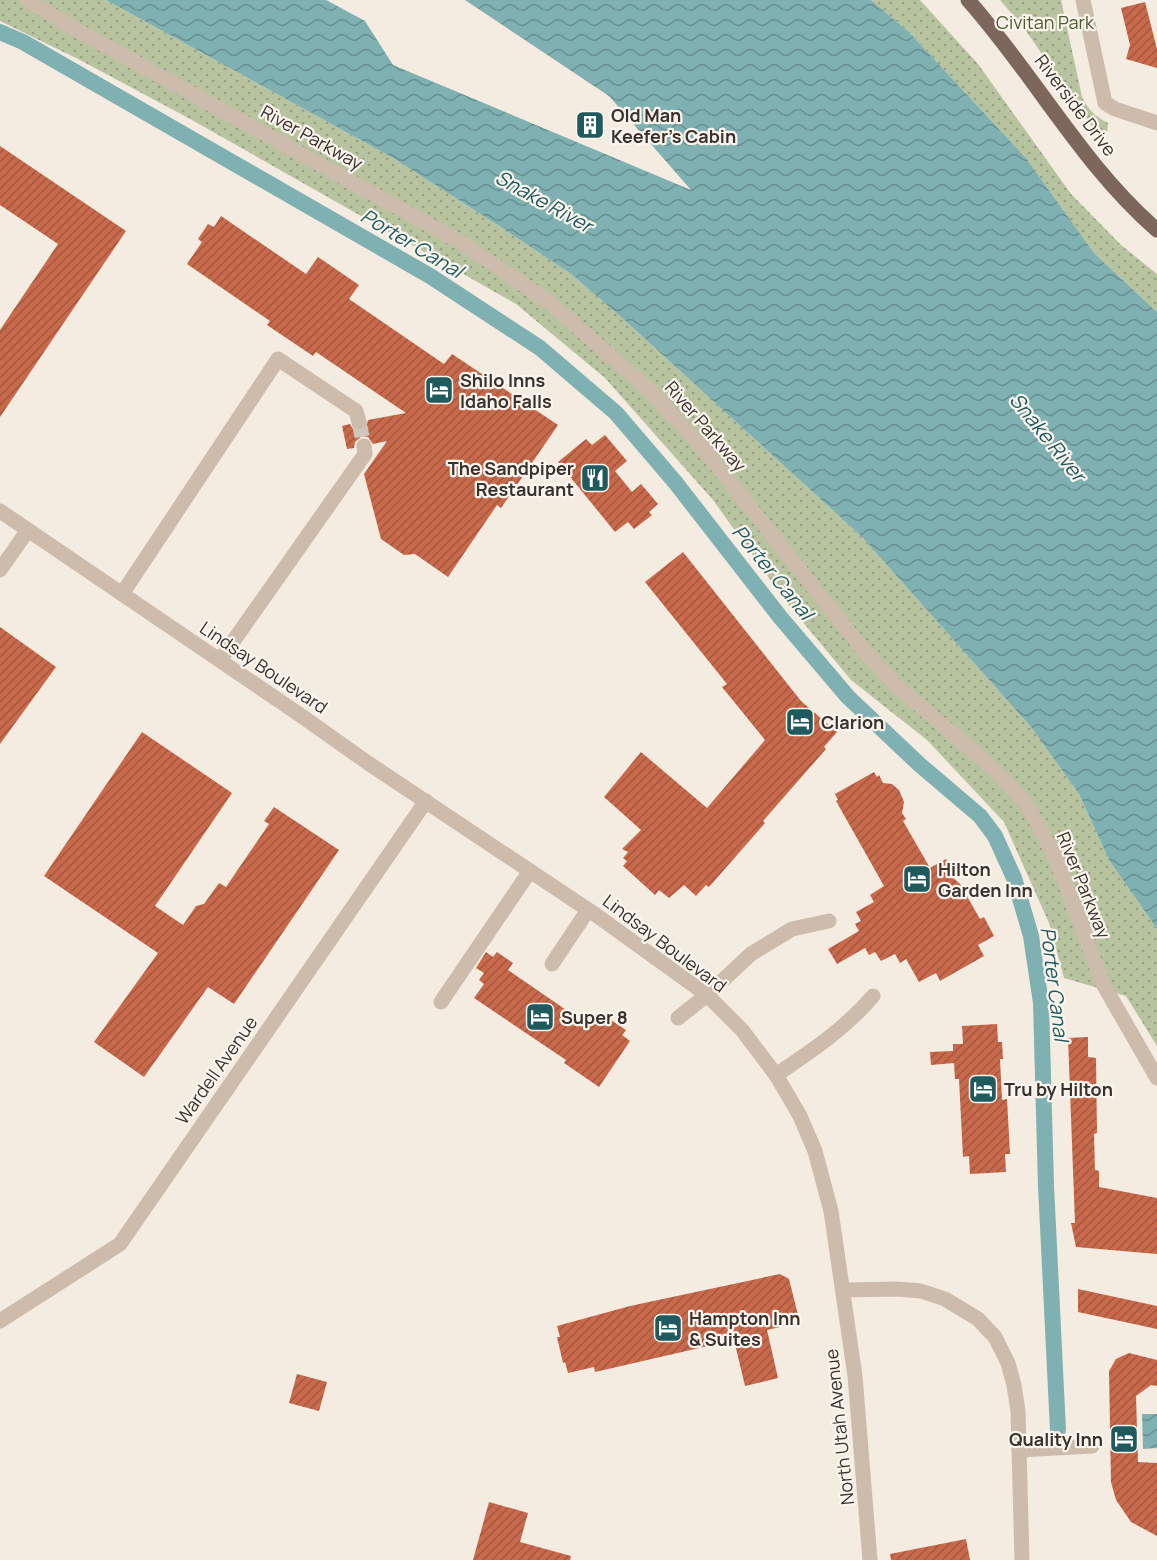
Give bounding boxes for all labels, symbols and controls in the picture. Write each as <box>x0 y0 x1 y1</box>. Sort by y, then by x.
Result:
park label: Civitan Park <box>996 10 1095 34</box>
street label: Riverside Drive <box>1030 49 1122 161</box>
street label: River Parkway <box>257 99 368 175</box>
place label: Old Man Keefer's Cabin <box>611 103 736 148</box>
building icon: Old Man Keefer's Cabin <box>574 109 606 141</box>
water label: Snake River <box>491 163 600 240</box>
water label: Porter Canal <box>356 202 470 285</box>
place label: Shilo Inns Idaho Falls <box>460 368 552 413</box>
hotel icon: Shilo Inns Idaho Falls <box>423 374 455 406</box>
street label: River Parkway <box>660 375 752 477</box>
water label: Snake River <box>1004 387 1094 489</box>
place label: The Sandpiper Restaurant <box>448 456 574 501</box>
restaurant icon: The Sandpiper Restaurant <box>579 462 611 494</box>
water label: Porter Canal <box>726 519 821 627</box>
street label: Lindsay Boulevard <box>196 615 332 719</box>
hotel icon: Clarion <box>784 706 816 738</box>
place label: Clarion <box>821 710 884 734</box>
street label: River Parkway <box>1052 828 1116 942</box>
place label: Hilton Garden Inn <box>938 857 1033 902</box>
hotel icon: Hilton Garden Inn <box>901 863 933 895</box>
street label: Lindsay Boulevard <box>598 889 732 997</box>
water label: Porter Canal <box>1035 925 1076 1045</box>
hotel icon: Super 8 <box>524 1001 556 1033</box>
place label: Super 8 <box>561 1005 628 1029</box>
street label: Wardell Avenue <box>170 1011 262 1129</box>
hotel icon: Tru by Hilton <box>967 1073 999 1105</box>
place label: Tru by Hilton <box>1004 1077 1113 1101</box>
place label: Hampton Inn & Suites <box>689 1306 800 1351</box>
hotel icon: Hampton Inn & Suites <box>652 1312 684 1344</box>
street label: North Utah Avenue <box>819 1348 859 1506</box>
hotel icon: Quality Inn <box>1108 1423 1140 1455</box>
place label: Quality Inn <box>1009 1427 1103 1451</box>

